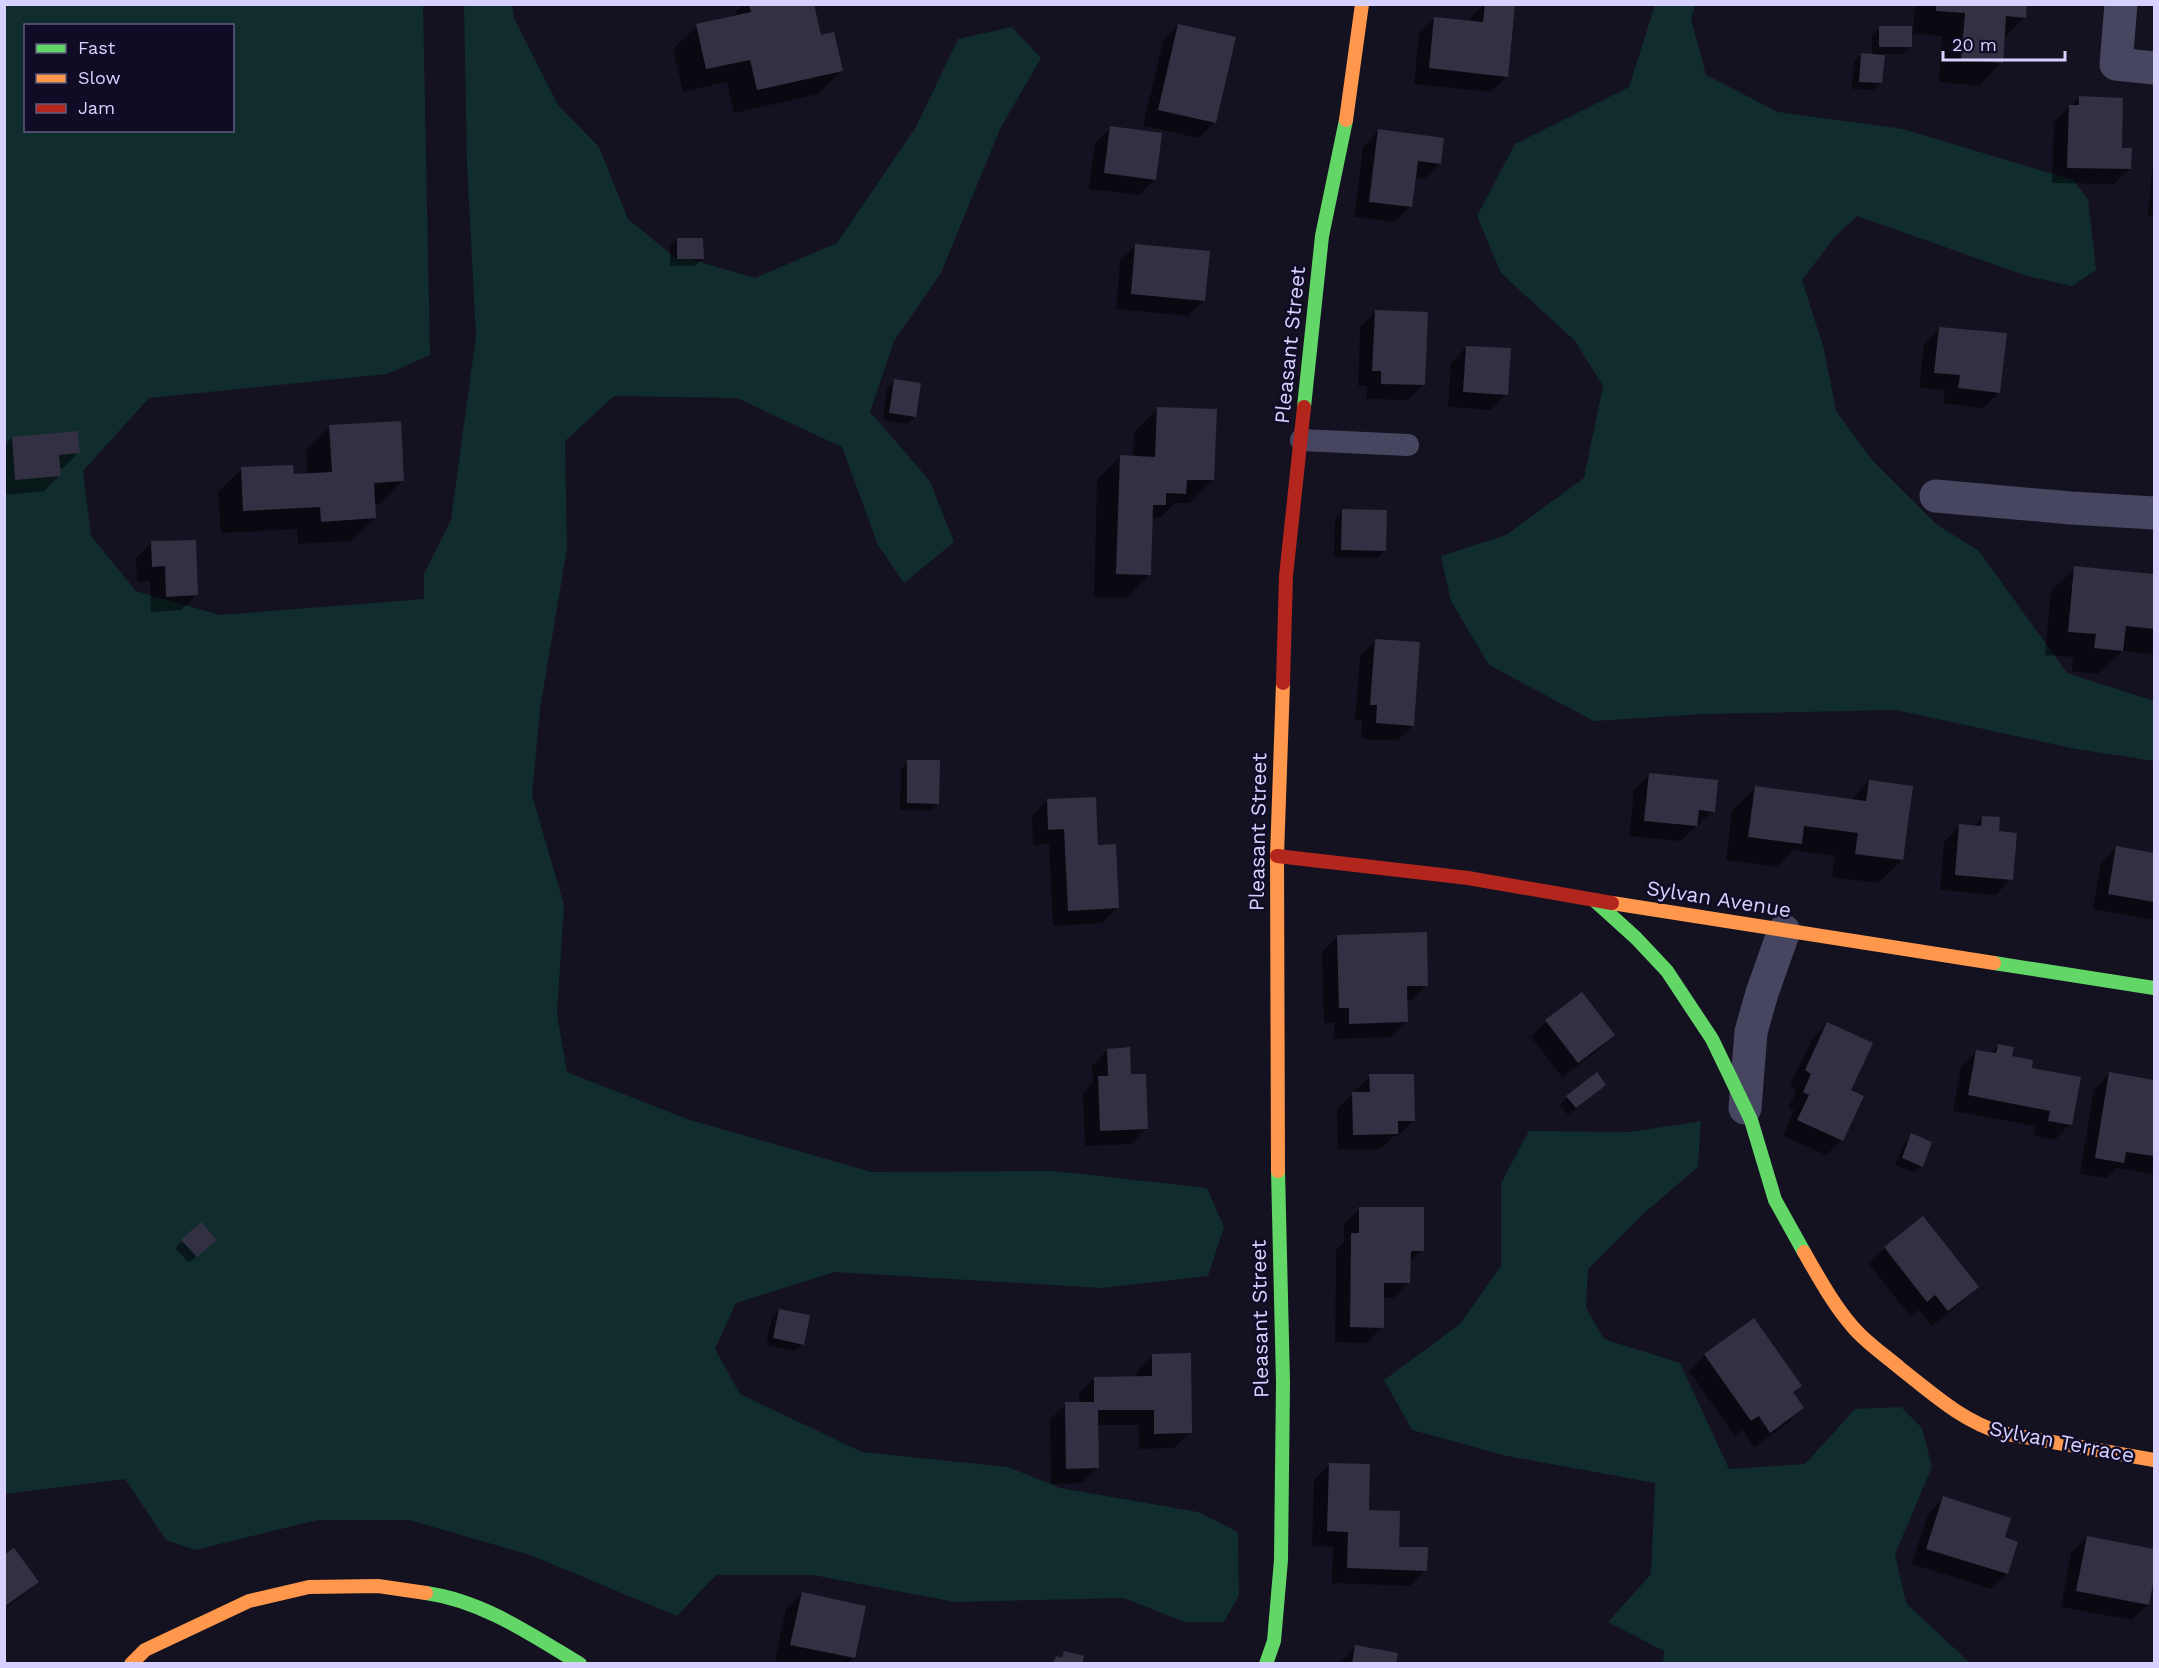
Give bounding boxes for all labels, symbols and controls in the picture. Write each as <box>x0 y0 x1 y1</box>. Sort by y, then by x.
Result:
legend <box>24 24 234 132</box>
scale bar <box>1943 24 2064 62</box>
text: 20 m <box>1952 34 1997 55</box>
text: Fast <box>78 37 116 58</box>
text: Slow <box>78 67 121 88</box>
text: Jam <box>78 97 115 118</box>
street label: Pleasant Street <box>1269 265 1310 425</box>
street label: Pleasant Street <box>1244 752 1271 911</box>
street label: Sylvan Avenue <box>1645 875 1793 922</box>
street label: Pleasant Street <box>1246 1239 1273 1398</box>
street label: Sylvan Terrace <box>1988 1415 2137 1468</box>

